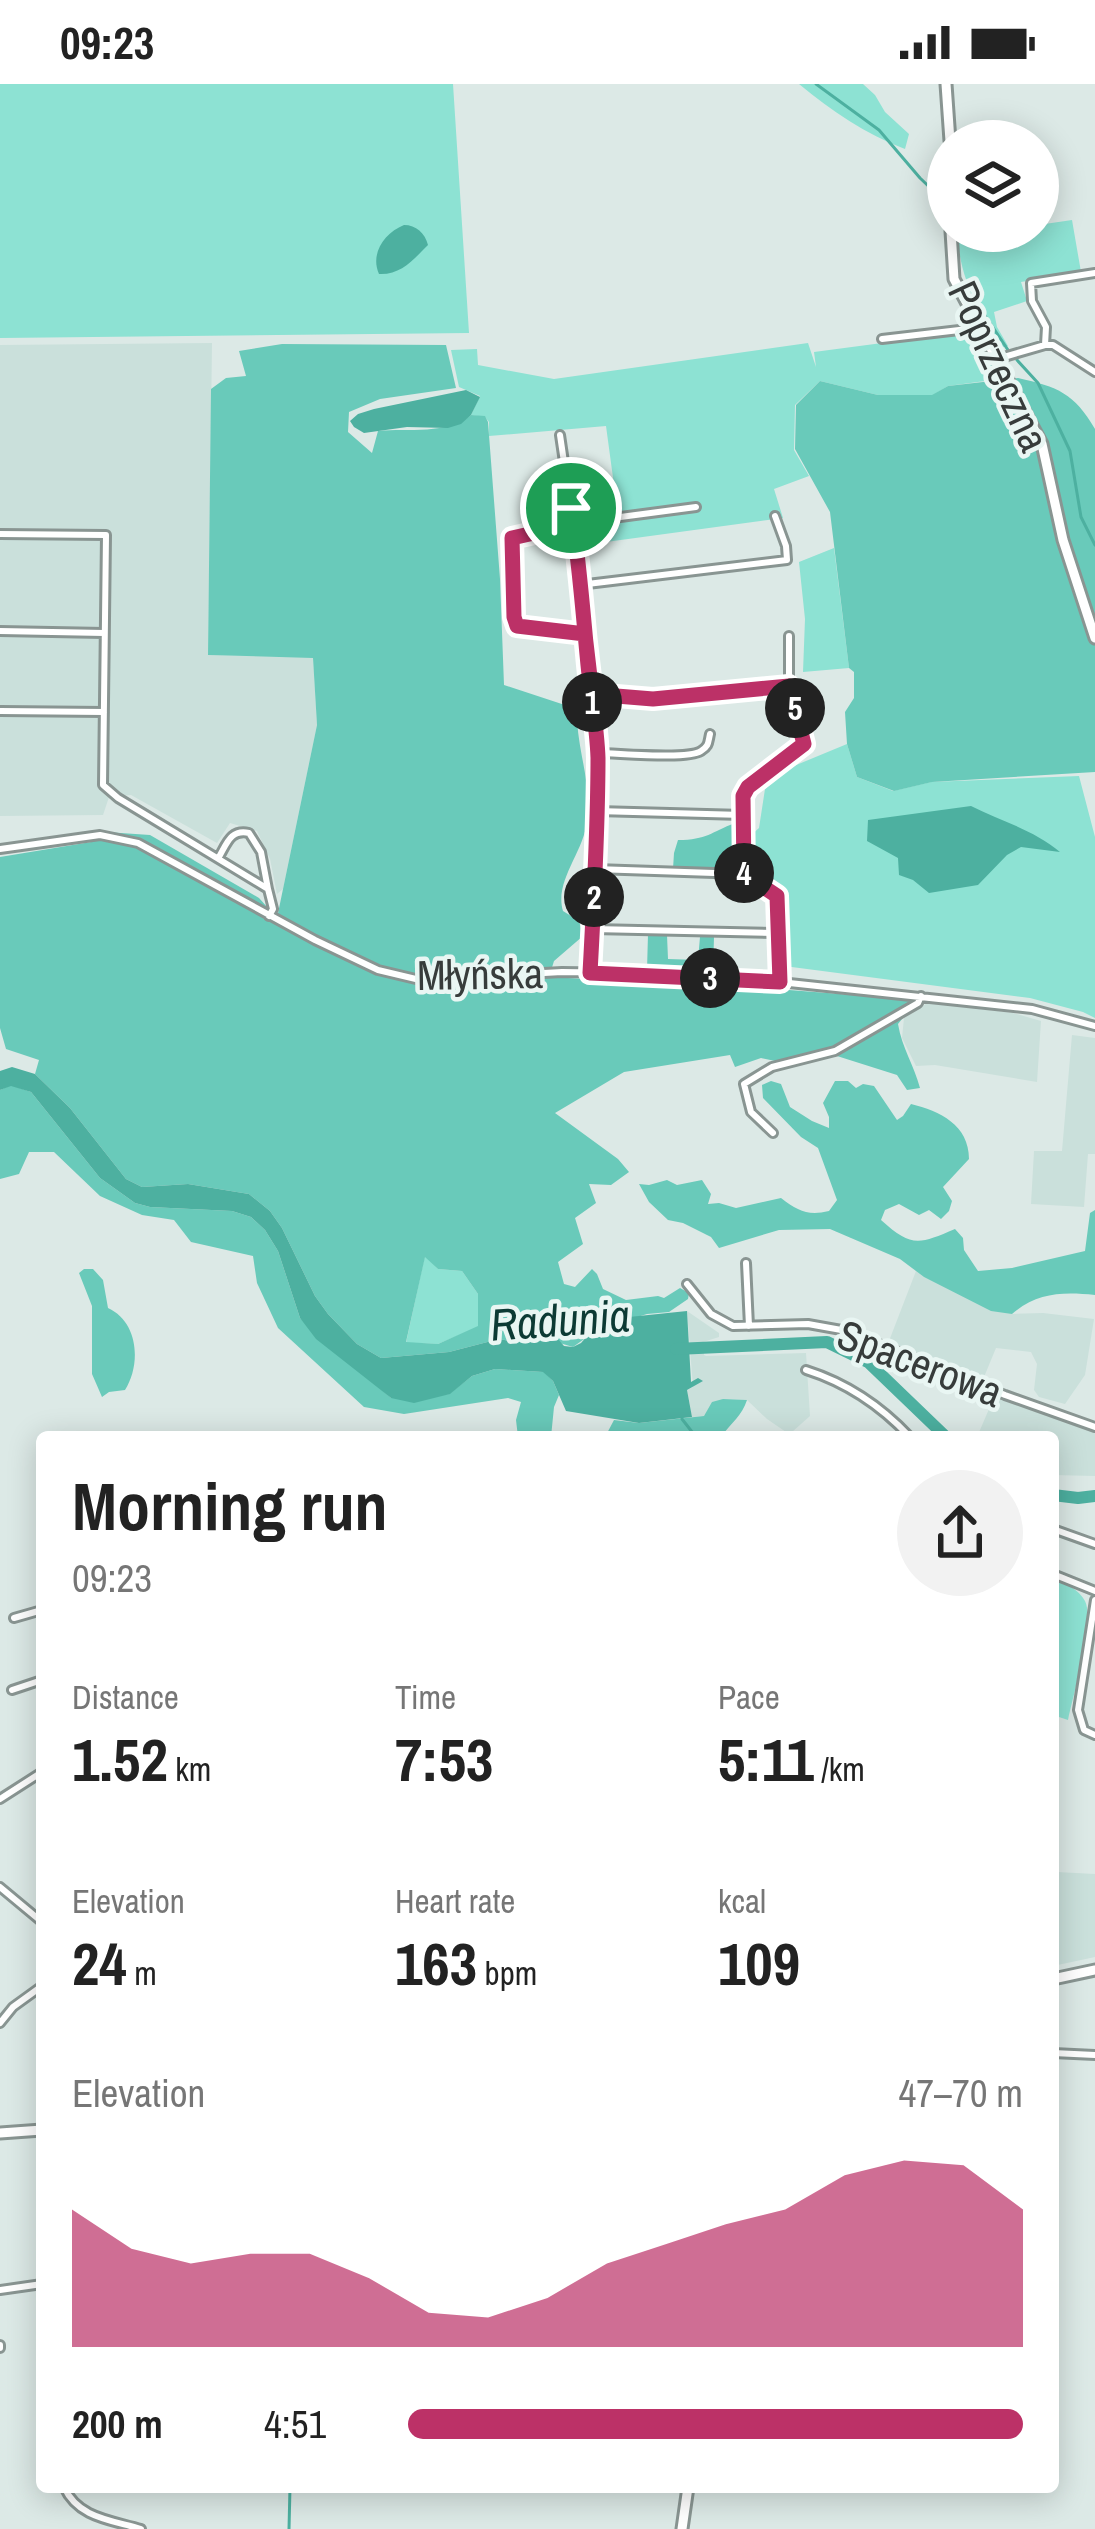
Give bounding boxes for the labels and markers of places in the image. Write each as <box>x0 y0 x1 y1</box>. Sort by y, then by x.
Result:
pin <box>520 457 622 559</box>
pin: 1 <box>562 672 622 732</box>
pin: 5 <box>765 678 825 738</box>
pin: 4 <box>714 843 774 903</box>
pin: 2 <box>564 867 624 927</box>
pin: 3 <box>680 948 740 1008</box>

